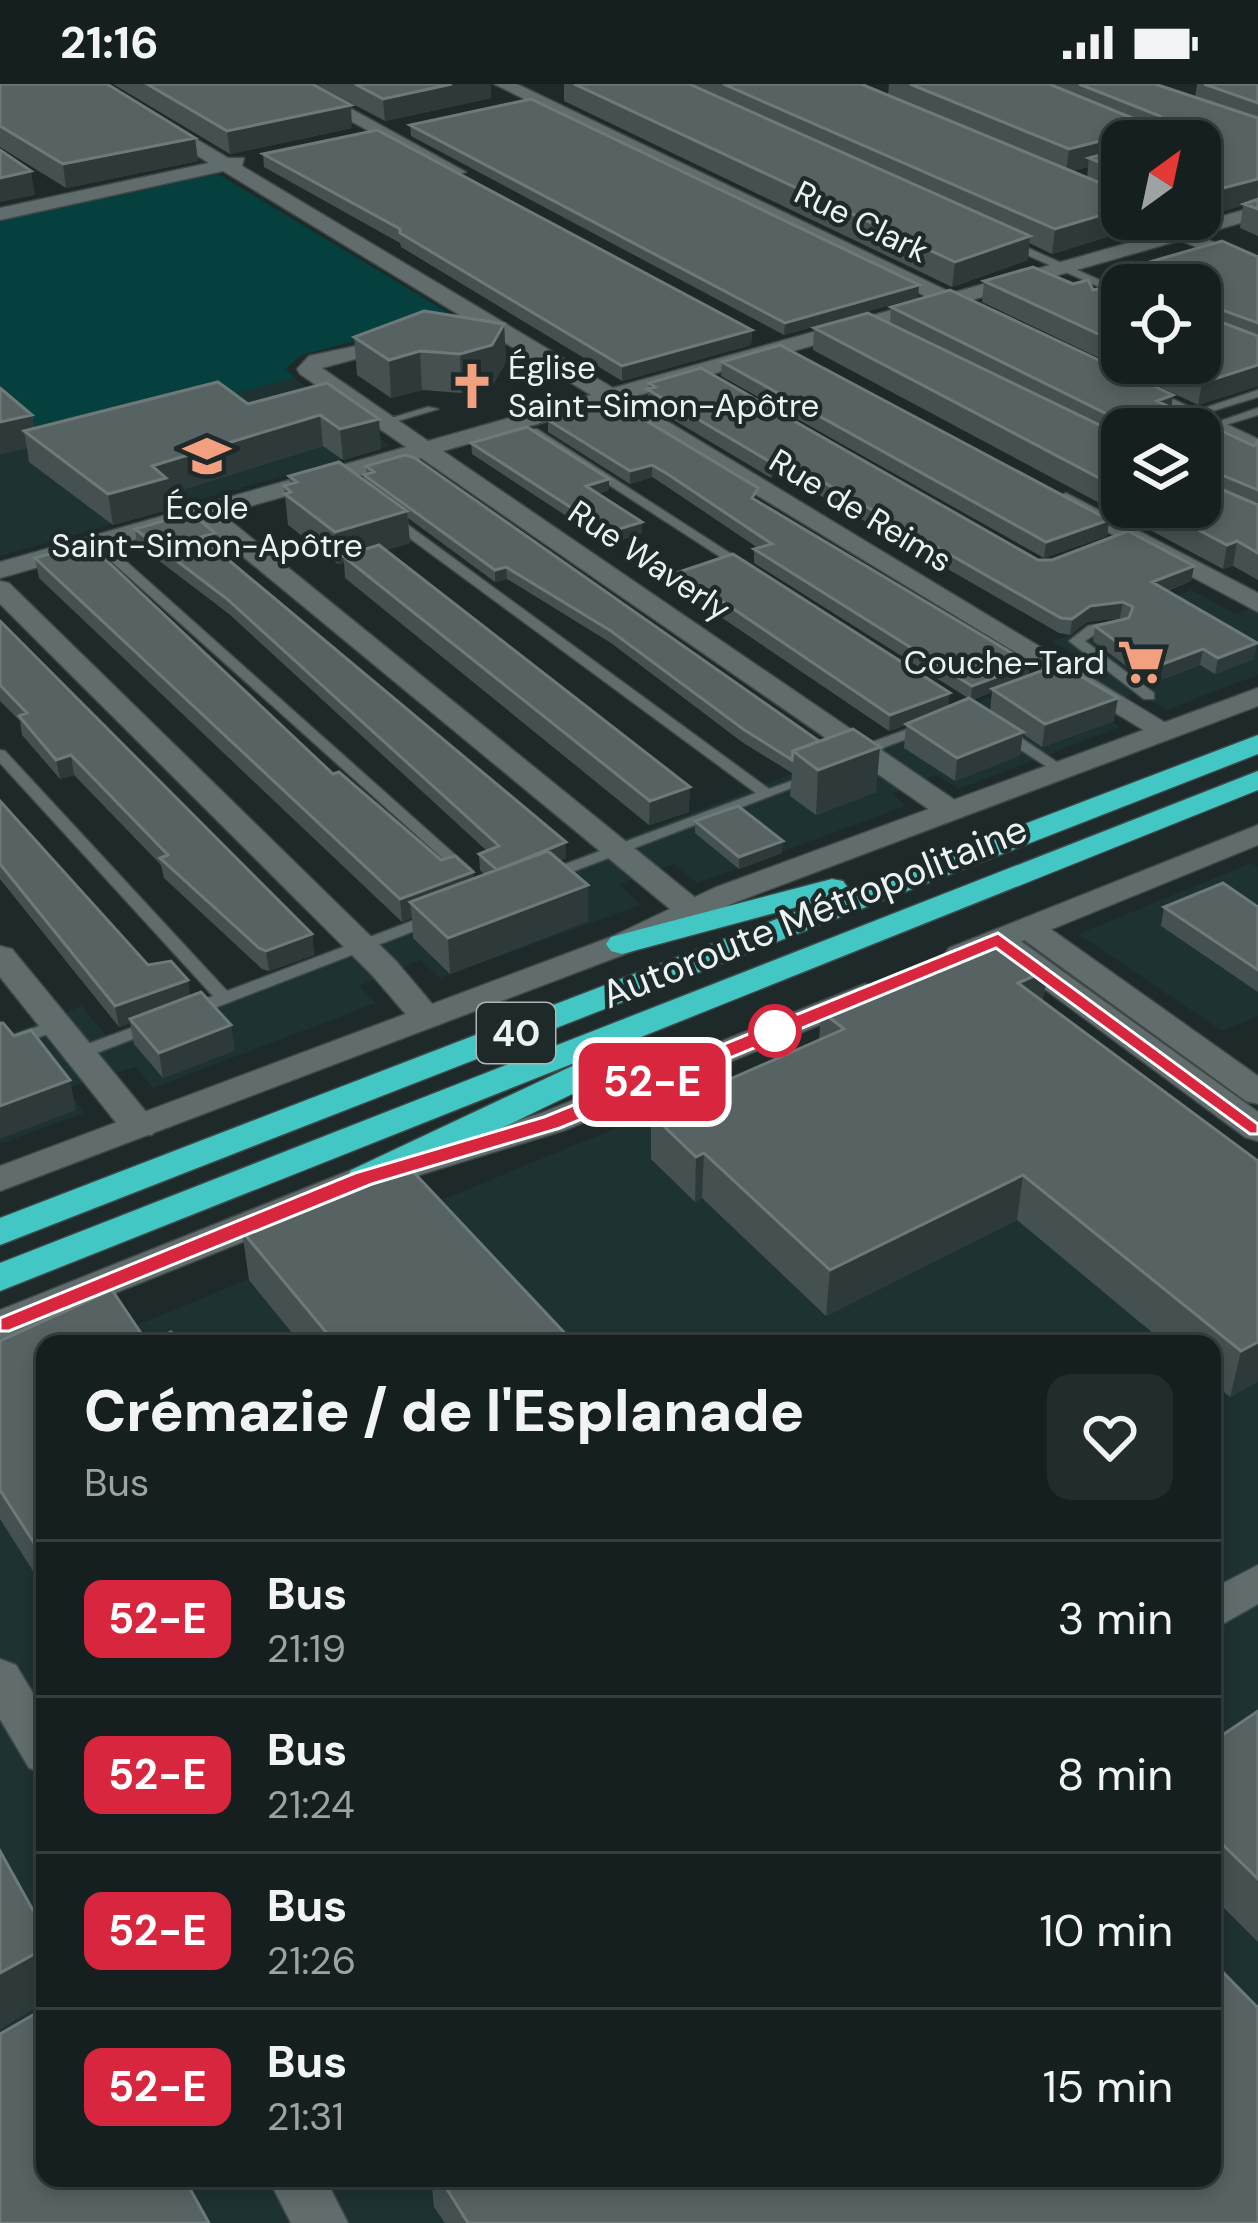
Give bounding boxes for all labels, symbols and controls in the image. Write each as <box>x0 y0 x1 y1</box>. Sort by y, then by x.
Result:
text: 21:16 <box>60 13 159 72</box>
north arrow <box>1101 120 1221 240</box>
map controls <box>1101 120 1221 528</box>
street label: Rue Clark <box>788 171 936 272</box>
button: locate <box>1101 264 1221 384</box>
place label: Église Saint-Simon-Apôtre <box>508 346 819 427</box>
church icon: Église Saint-Simon-Apôtre <box>447 361 497 411</box>
button: layers <box>1101 408 1221 528</box>
school or university icon: École Saint-Simon-Apôtre <box>182 431 232 481</box>
street label: Rue de Reims <box>762 439 960 582</box>
place label: École Saint-Simon-Apôtre <box>51 486 363 567</box>
street label: Rue Waverly <box>560 490 739 631</box>
supermarket icon: Couche-Tard <box>1116 637 1166 687</box>
place label: Couche-Tard <box>904 641 1105 684</box>
street label: Autoroute Métropolitaine <box>594 803 1034 1020</box>
road number: 40 <box>477 1003 555 1063</box>
unlabelled marker <box>750 1006 800 1056</box>
line badge: 52-E <box>568 1043 736 1121</box>
text: 52-E <box>603 1054 701 1109</box>
text: Crémazie / de l'Esplanade <box>84 1374 804 1449</box>
button: heart <box>1047 1374 1173 1500</box>
text: Bus <box>84 1457 149 1508</box>
text: Bus <box>267 1564 347 1623</box>
text: 3 min <box>1058 1589 1173 1648</box>
text: 52-E <box>108 1591 207 1646</box>
text: 21:19 <box>267 1623 346 1674</box>
text: Bus <box>267 1720 347 1779</box>
text: 8 min <box>1057 1745 1173 1804</box>
text: 52-E <box>108 1747 207 1802</box>
text: 21:24 <box>267 1779 355 1830</box>
text: Bus <box>267 1876 347 1935</box>
text: 10 min <box>1039 1901 1173 1960</box>
text: 52-E <box>108 1903 207 1958</box>
text: 21:26 <box>267 1935 356 1986</box>
text: Bus <box>267 2032 347 2091</box>
text: 15 min <box>1043 2057 1173 2116</box>
text: 52-E <box>108 2059 207 2114</box>
text: 21:31 <box>267 2091 344 2142</box>

